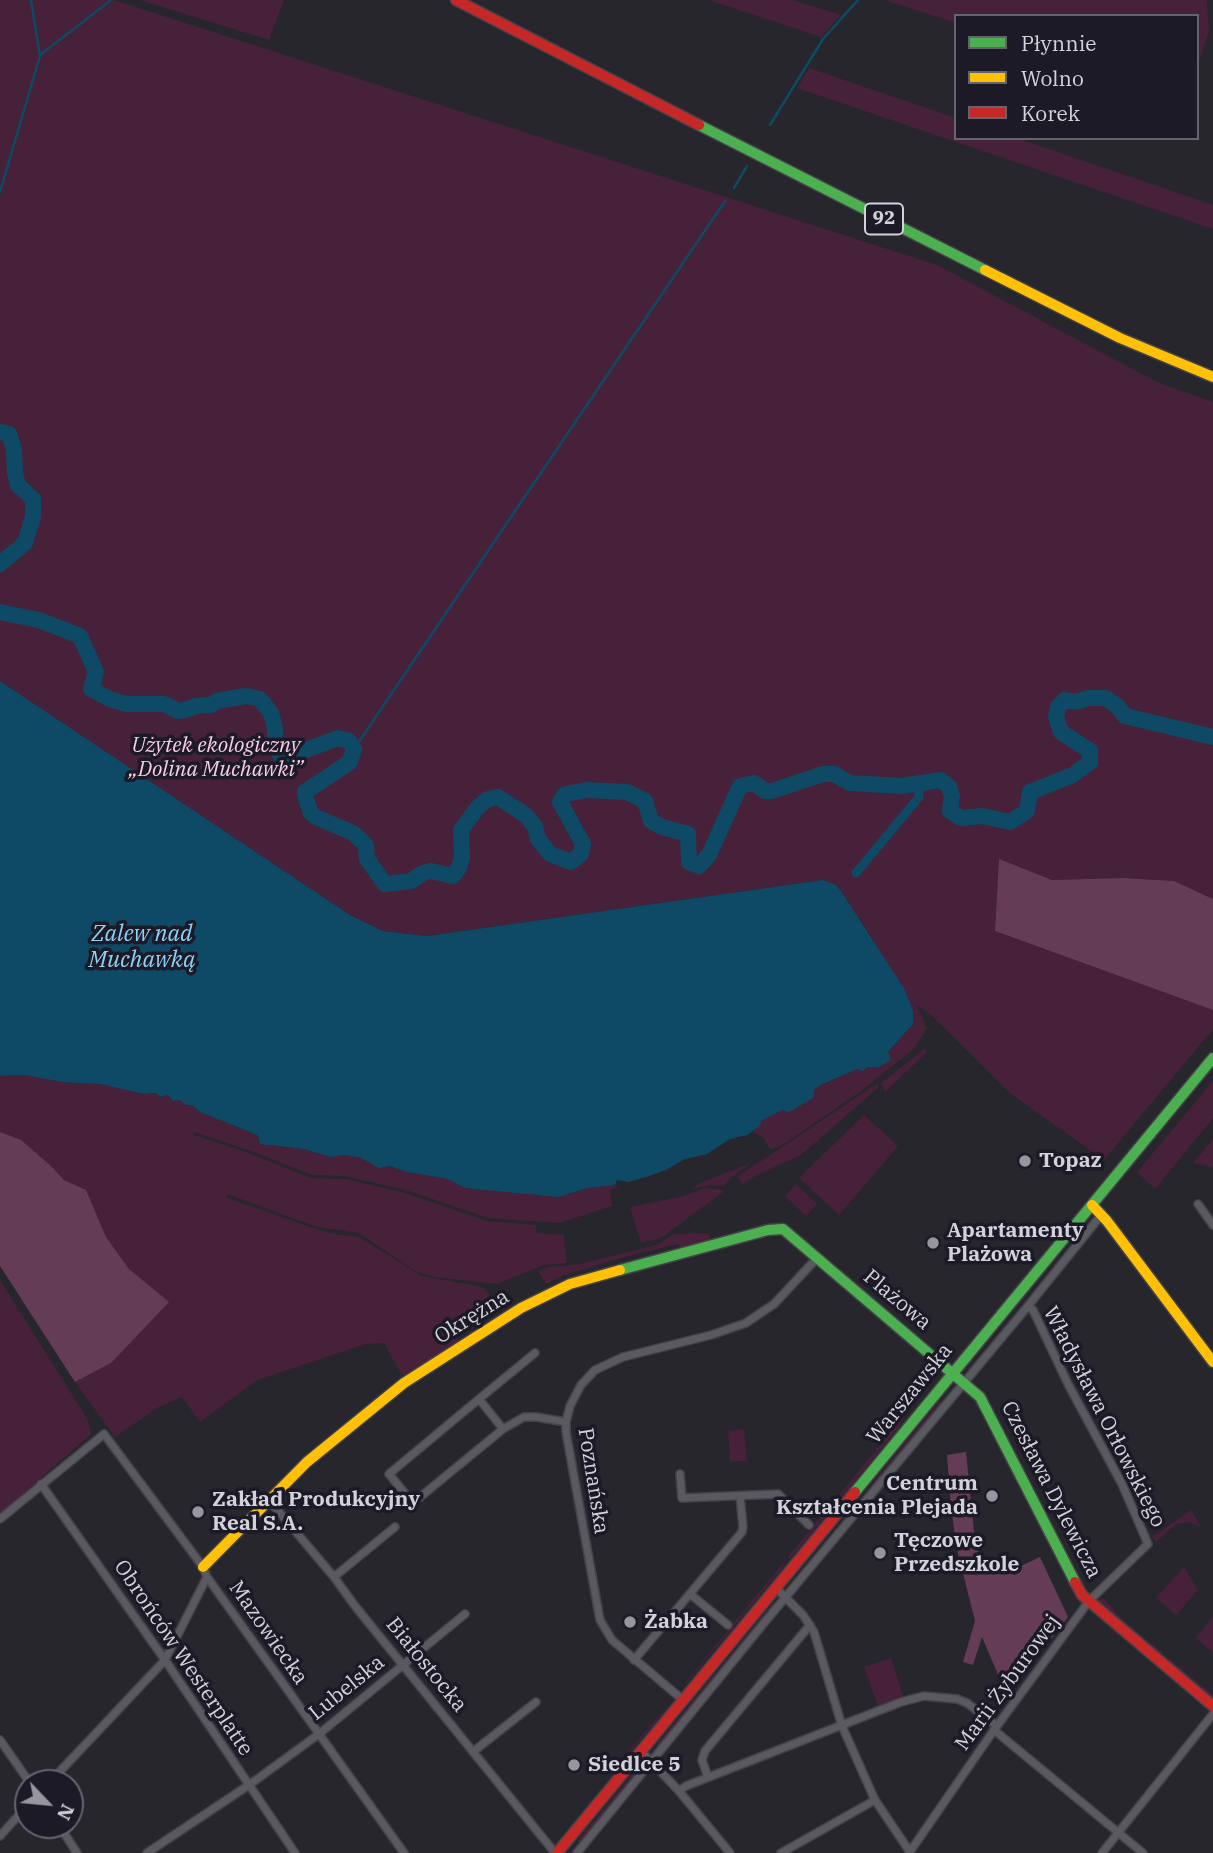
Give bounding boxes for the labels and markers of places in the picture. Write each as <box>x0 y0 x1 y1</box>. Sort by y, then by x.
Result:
place label: Topaz <box>1039 1148 1101 1174</box>
marker: Topaz <box>1017 1153 1033 1169</box>
place label: Apartamenty Plażowa <box>947 1218 1084 1268</box>
marker: Apartamenty Plażowa <box>925 1235 941 1251</box>
place label: Centrum Kształcenia Plejada <box>776 1471 978 1521</box>
place label: Zakład Produkcyjny Real S.A. <box>212 1487 420 1537</box>
marker: Centrum Kształcenia Plejada <box>984 1488 1000 1504</box>
marker: Zakład Produkcyjny Real S.A. <box>190 1504 206 1520</box>
place label: Tęczowe Przedszkole <box>894 1528 1019 1578</box>
marker: Tęczowe Przedszkole <box>872 1545 888 1561</box>
place label: Żabka <box>644 1609 708 1635</box>
marker: Żabka <box>622 1614 638 1630</box>
place label: Siedlce 5 <box>588 1752 681 1778</box>
marker: Siedlce 5 <box>566 1757 582 1773</box>

